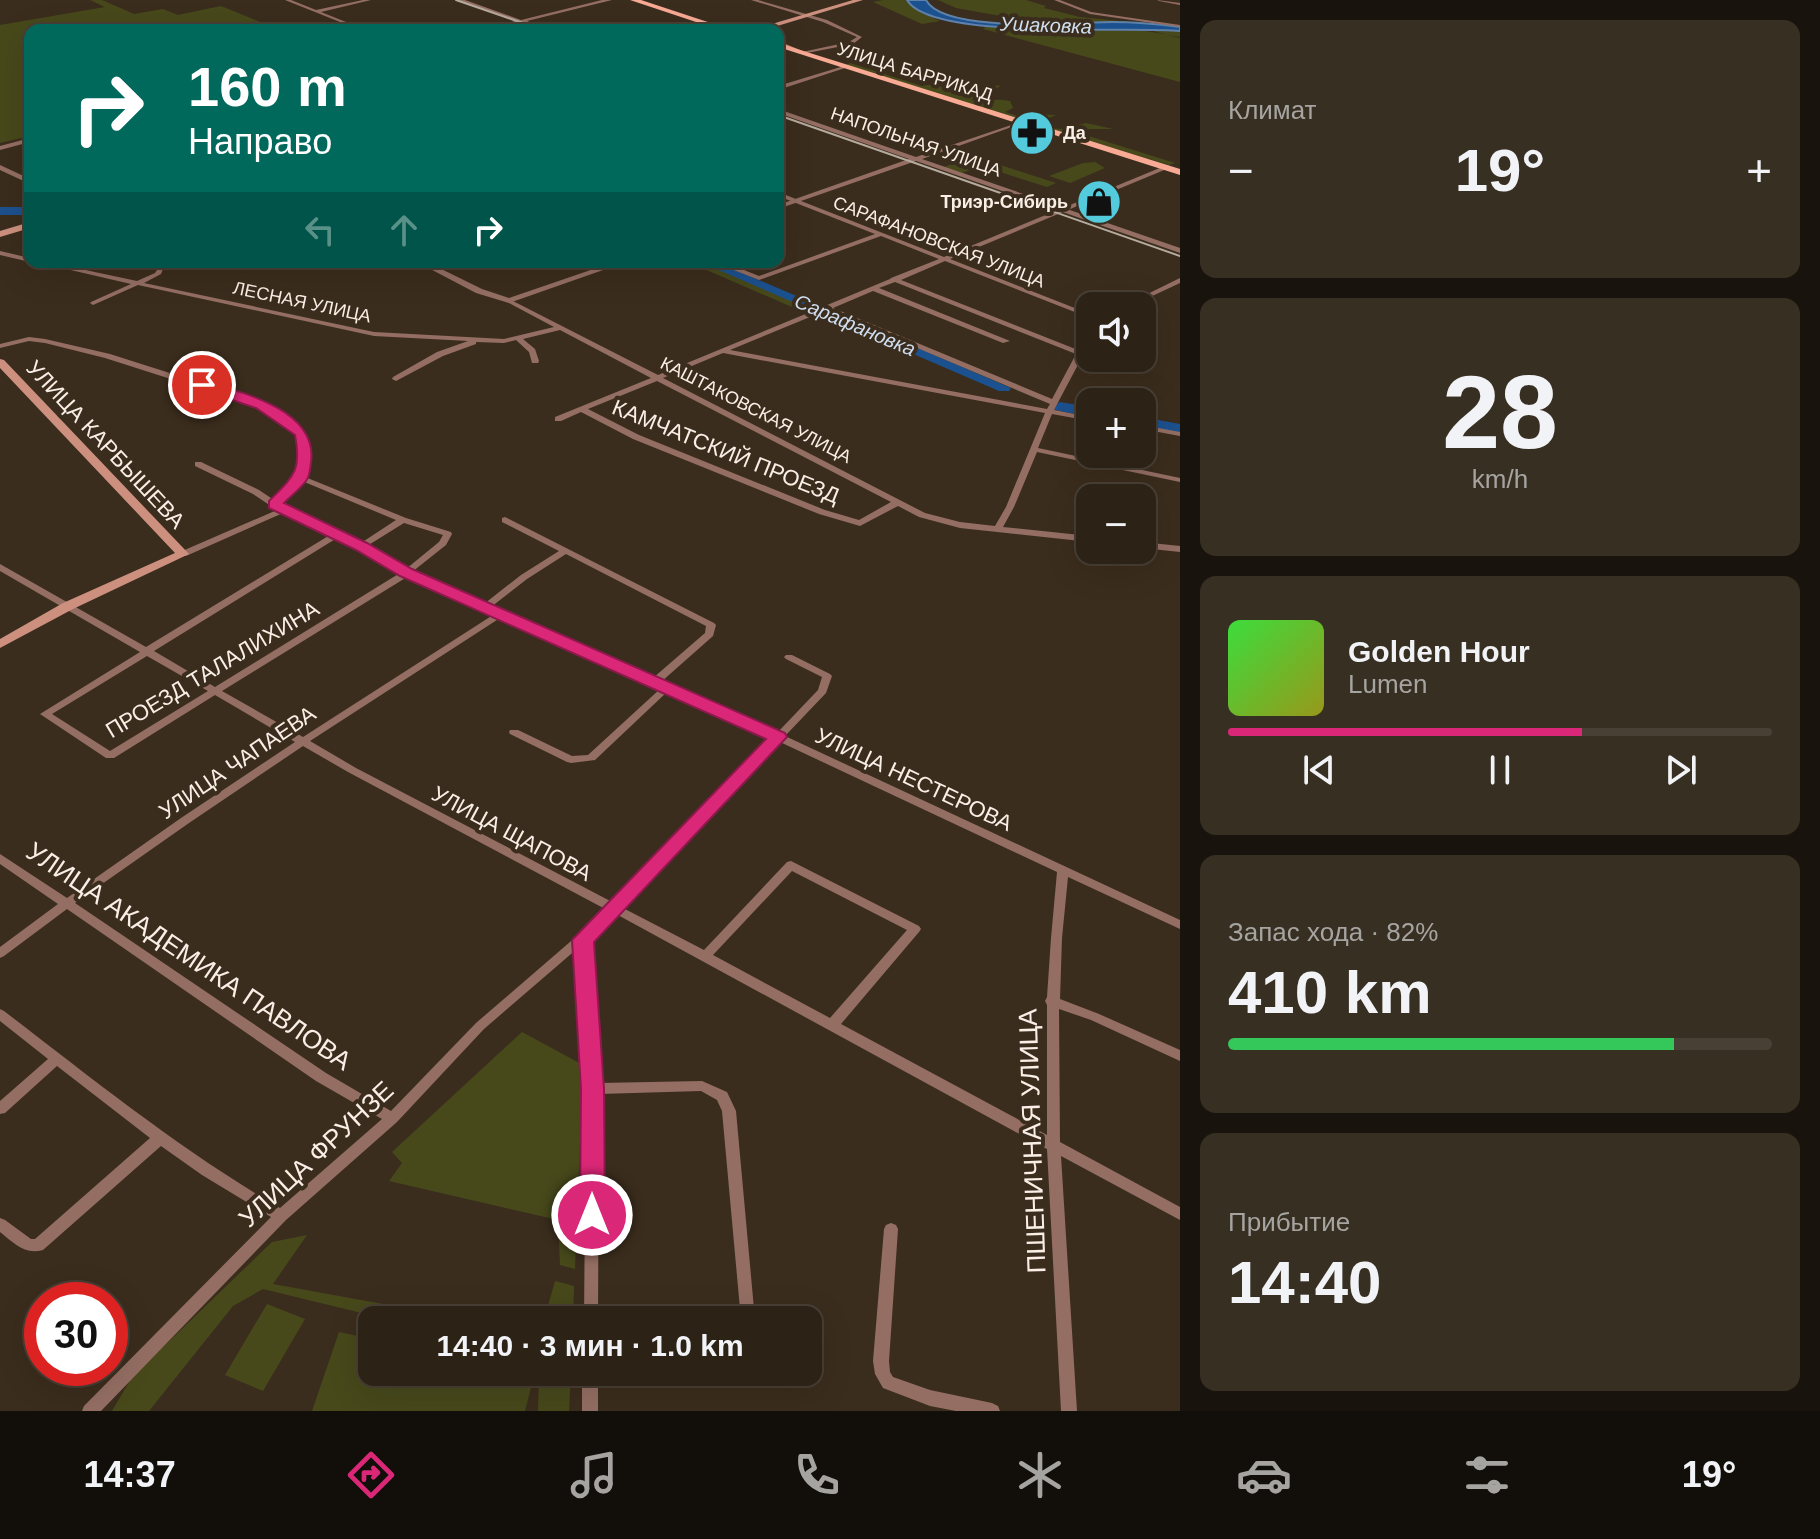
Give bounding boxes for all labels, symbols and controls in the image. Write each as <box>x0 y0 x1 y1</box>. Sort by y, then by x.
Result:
water label: Ушаковка <box>999 12 1092 38</box>
street label: УЛИЦА БАРРИКАД <box>835 39 995 105</box>
text: 160 m <box>188 55 347 118</box>
icon: right <box>56 56 160 160</box>
text: Климат <box>1228 95 1317 125</box>
street label: НАПОЛЬНАЯ УЛИЦА <box>828 103 1004 181</box>
pharmacy icon: Да <box>1008 109 1056 157</box>
text: Направо <box>188 121 332 162</box>
place label: Да <box>1063 123 1087 143</box>
text: 19° <box>1455 137 1545 204</box>
text: − <box>1228 146 1254 195</box>
text: + <box>1746 146 1772 195</box>
shop icon: Триэр-Сибирь <box>1075 178 1123 226</box>
street label: САРАФАНОВСКАЯ УЛИЦА <box>830 192 1048 292</box>
place label: Триэр-Сибирь <box>940 192 1068 212</box>
icon: left <box>298 208 342 252</box>
icon: ahead <box>382 208 426 252</box>
icon: right <box>466 208 510 252</box>
street label: ЛЕСНАЯ УЛИЦА <box>231 278 373 326</box>
water label: Сарафановка <box>791 290 919 360</box>
map controls <box>1076 292 1156 564</box>
button: sound <box>1076 292 1156 372</box>
pin <box>168 351 236 419</box>
street label: КАШТАКОВСКАЯ УЛИЦА <box>657 353 855 467</box>
text: 28 <box>1442 354 1558 470</box>
street label: УЛИЦА КАРБЫШЕВА <box>21 355 190 534</box>
icon: arrive <box>180 363 224 407</box>
button: + <box>1076 388 1156 468</box>
street label: КАМЧАТСКИЙ ПРОЕЗД <box>609 394 843 509</box>
text: km/h <box>1472 464 1528 494</box>
button: − <box>1076 484 1156 564</box>
street label: ПРОЕЗД ТАЛАЛИХИНА <box>101 596 324 743</box>
text: Golden Hour <box>1348 635 1530 668</box>
text: Lumen <box>1348 669 1428 699</box>
street label: УЛИЦА ЧАПАЕВА <box>154 701 321 824</box>
street label: УЛИЦА НЕСТЕРОВА <box>811 723 1016 836</box>
icon: previous <box>1297 748 1341 792</box>
icon: pause <box>1478 748 1522 792</box>
icon: next <box>1659 748 1703 792</box>
street label: УЛИЦА ЩАПОВА <box>428 781 596 886</box>
street label: УЛИЦА АКАДЕМИКА ПАВЛОВА <box>21 836 358 1076</box>
text: Запас хода · 82% <box>1228 917 1438 947</box>
text: 410 km <box>1228 959 1432 1026</box>
street label: ПШЕНИЧНАЯ УЛИЦА <box>1012 1008 1052 1274</box>
street label: УЛИЦА ФРУНЗЕ <box>233 1075 399 1233</box>
position arrow <box>550 1173 634 1257</box>
text: Прибытие <box>1228 1207 1350 1237</box>
text: 14:40 <box>1228 1249 1381 1316</box>
speed limit sign: 30 <box>24 1282 128 1386</box>
text: 14:40 · 3 мин · 1.0 km <box>436 1329 744 1362</box>
icon: directions <box>343 1447 399 1503</box>
icon: music <box>566 1447 622 1503</box>
icon: phone <box>789 1447 845 1503</box>
icon: climate <box>1012 1447 1068 1503</box>
icon: car <box>1236 1447 1292 1503</box>
icon: filters <box>1459 1447 1515 1503</box>
text: 14:37 <box>84 1454 176 1495</box>
text: 19° <box>1682 1454 1736 1495</box>

